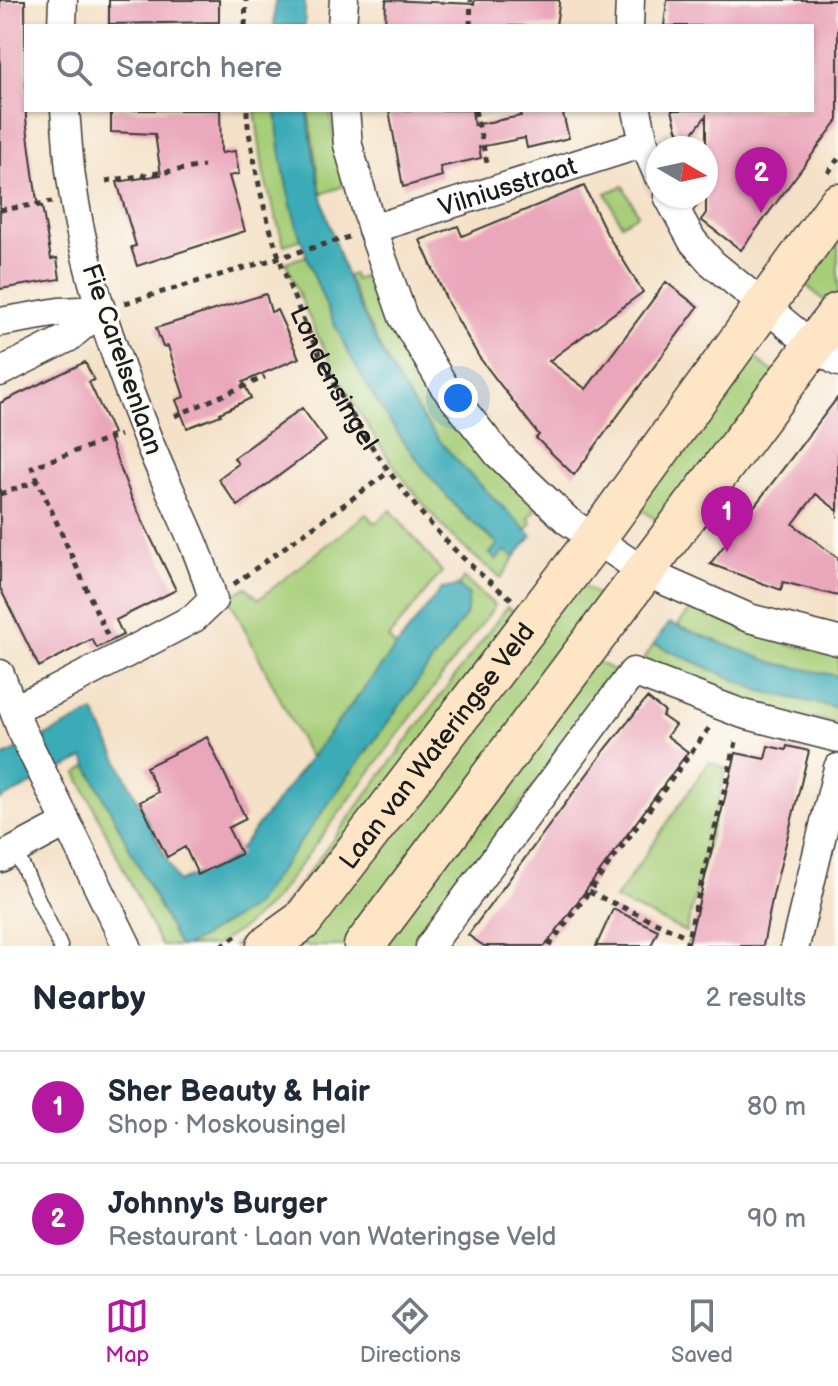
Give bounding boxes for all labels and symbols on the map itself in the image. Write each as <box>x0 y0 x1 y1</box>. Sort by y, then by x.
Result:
north arrow <box>646 136 718 208</box>
pin: 2 <box>735 147 787 213</box>
street label: Vilniusstraat <box>435 151 581 224</box>
street label: Fie Carelsenlaan <box>74 260 169 459</box>
street label: Londensingel <box>282 302 384 457</box>
your location <box>438 378 478 418</box>
pin: 1 <box>701 486 753 552</box>
street label: Laan van Wateringse Veld <box>333 617 542 876</box>

